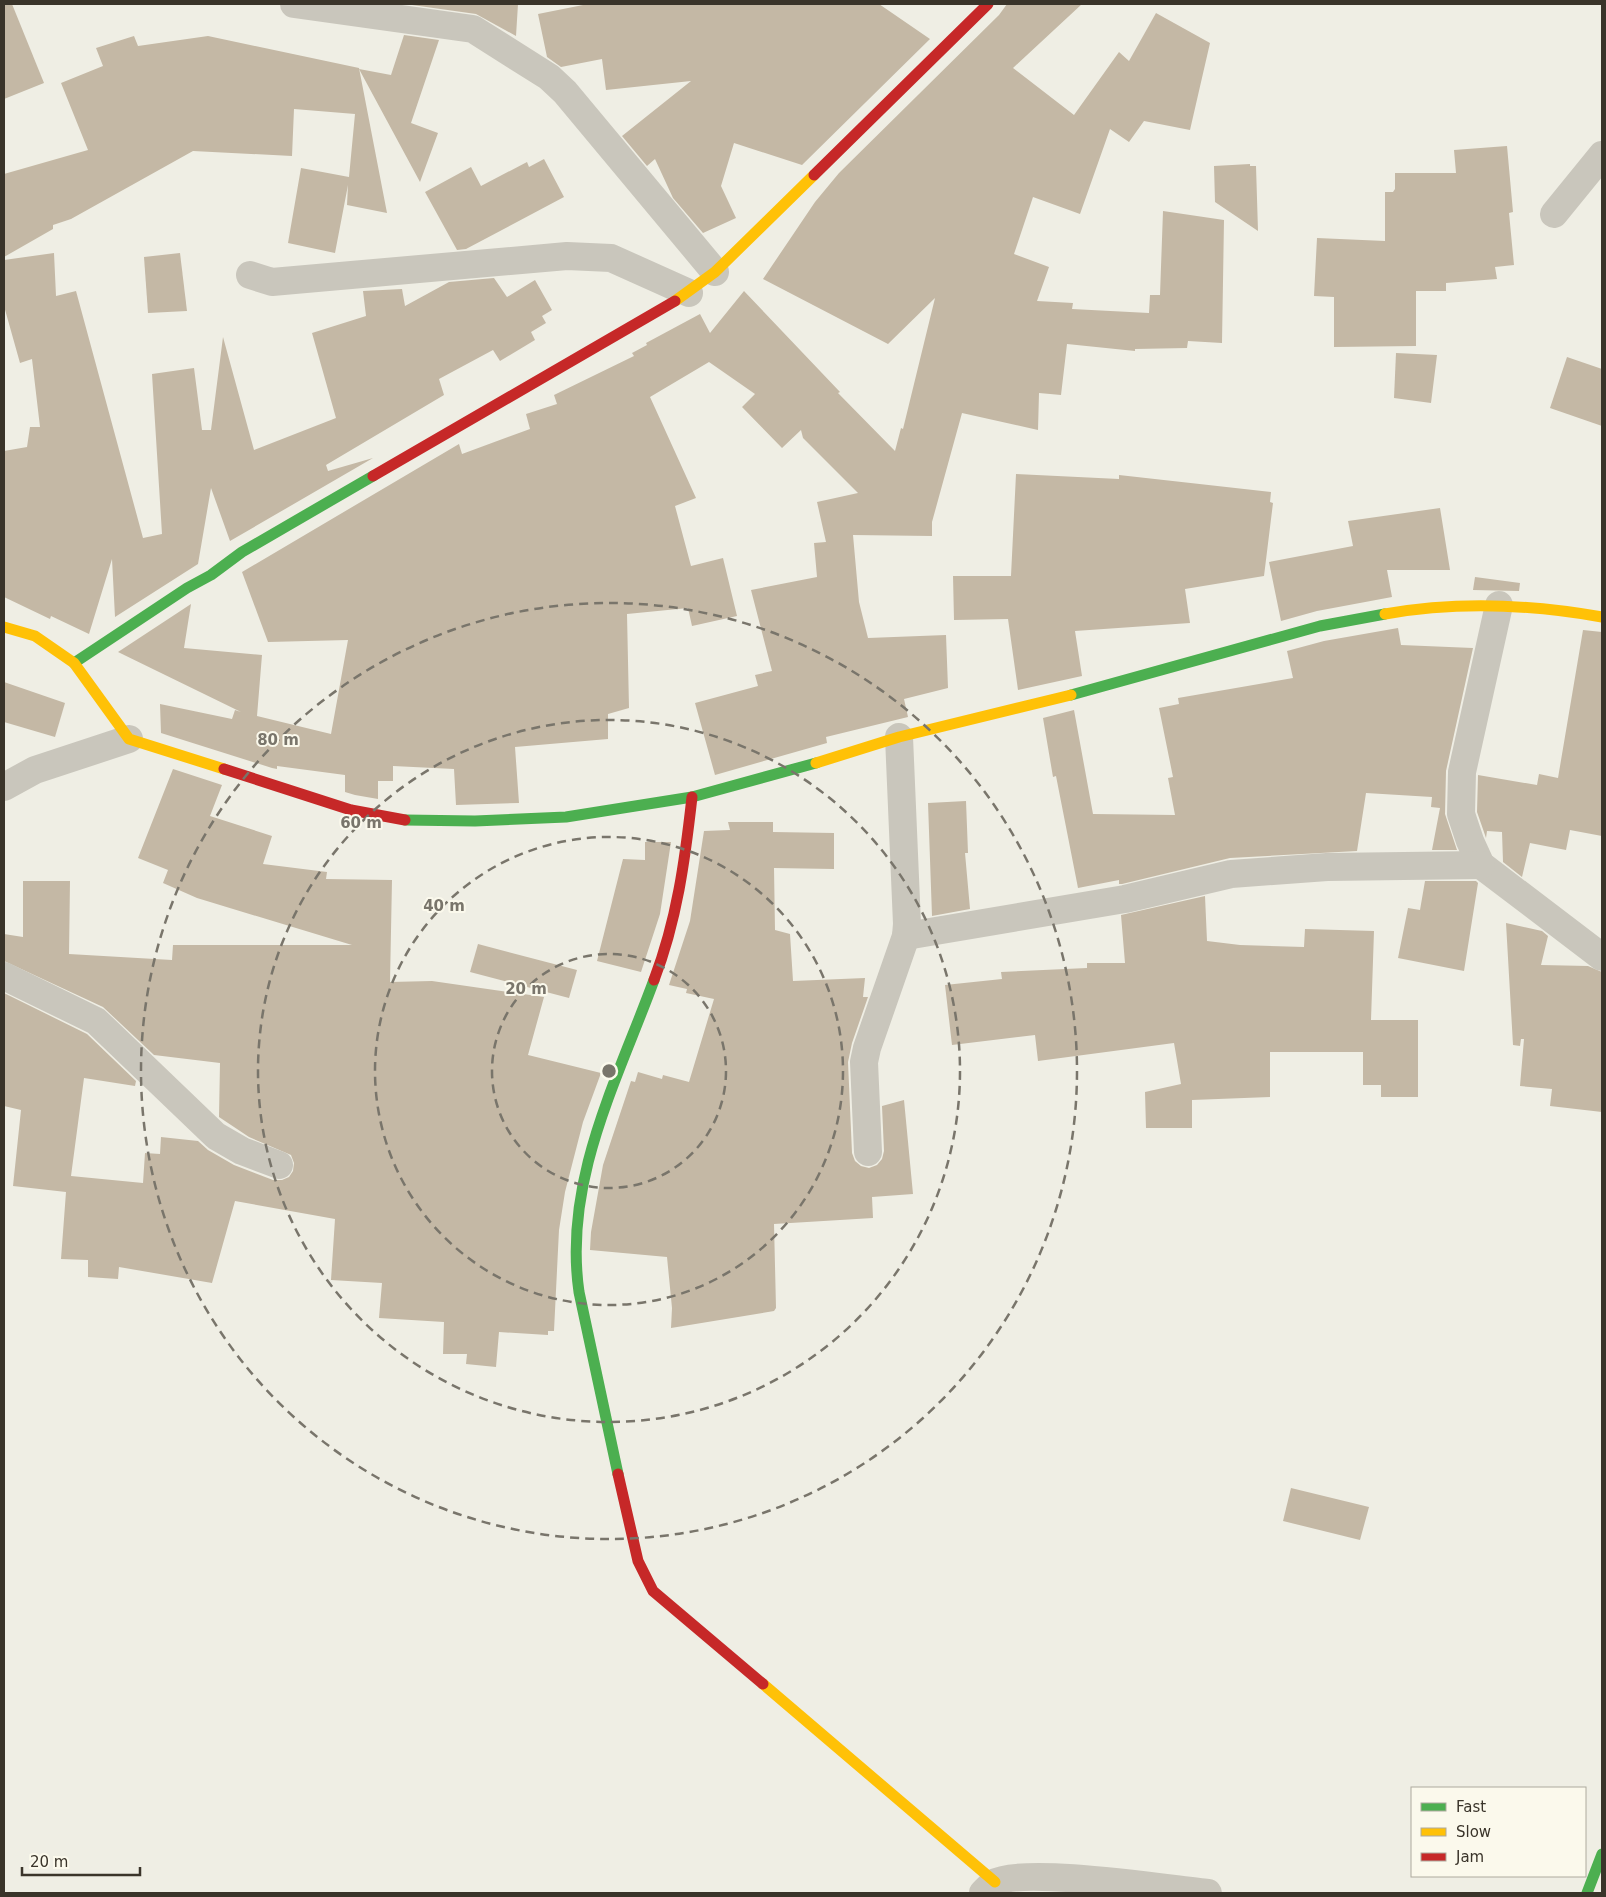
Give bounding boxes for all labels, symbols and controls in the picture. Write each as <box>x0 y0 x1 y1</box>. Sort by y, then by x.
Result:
text: 80 m <box>257 731 299 749</box>
text: 60 m <box>340 814 382 832</box>
text: 40 m <box>423 897 465 915</box>
text: 20 m <box>505 980 547 998</box>
centre of rings <box>600 1062 618 1080</box>
legend <box>1411 1787 1586 1877</box>
text: Fast <box>1456 1798 1486 1816</box>
text: Slow <box>1456 1823 1491 1841</box>
scale bar <box>22 1844 140 1876</box>
text: Jam <box>1455 1848 1484 1866</box>
text: 20 m <box>30 1853 68 1871</box>

